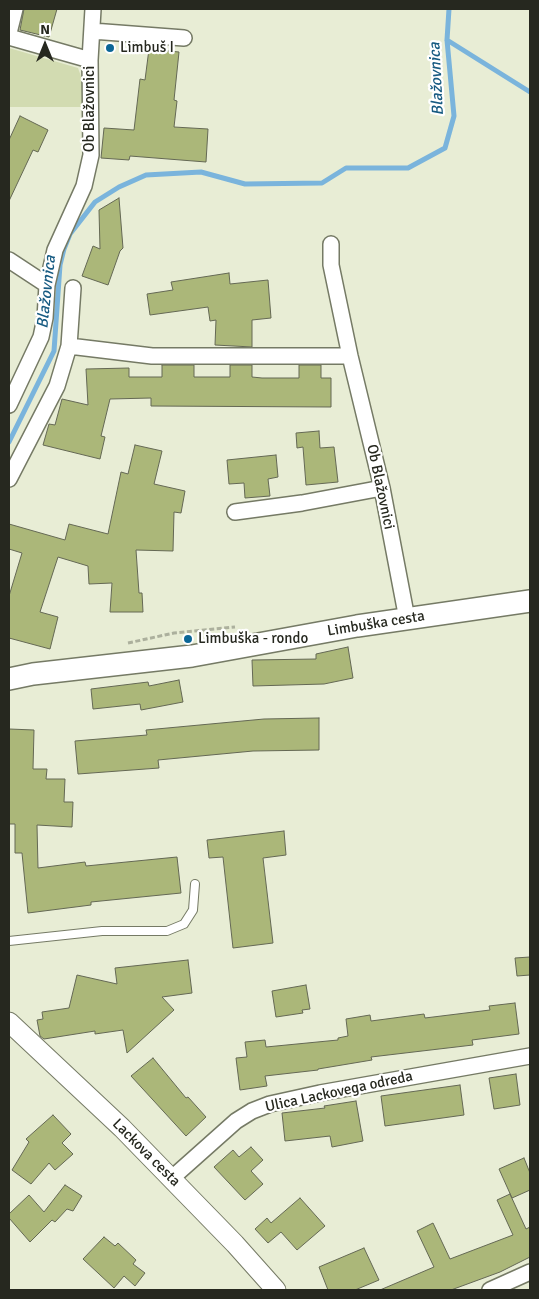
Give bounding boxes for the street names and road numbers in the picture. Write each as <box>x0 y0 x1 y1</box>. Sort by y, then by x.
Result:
street label: Ob Blažovnici <box>81 66 99 152</box>
street label: Ob Blažovnici <box>362 443 398 531</box>
street label: Limbuška cesta <box>326 607 426 641</box>
street label: Ulica Lackovega odreda <box>263 1068 415 1116</box>
street label: Lackova cesta <box>108 1115 184 1191</box>

